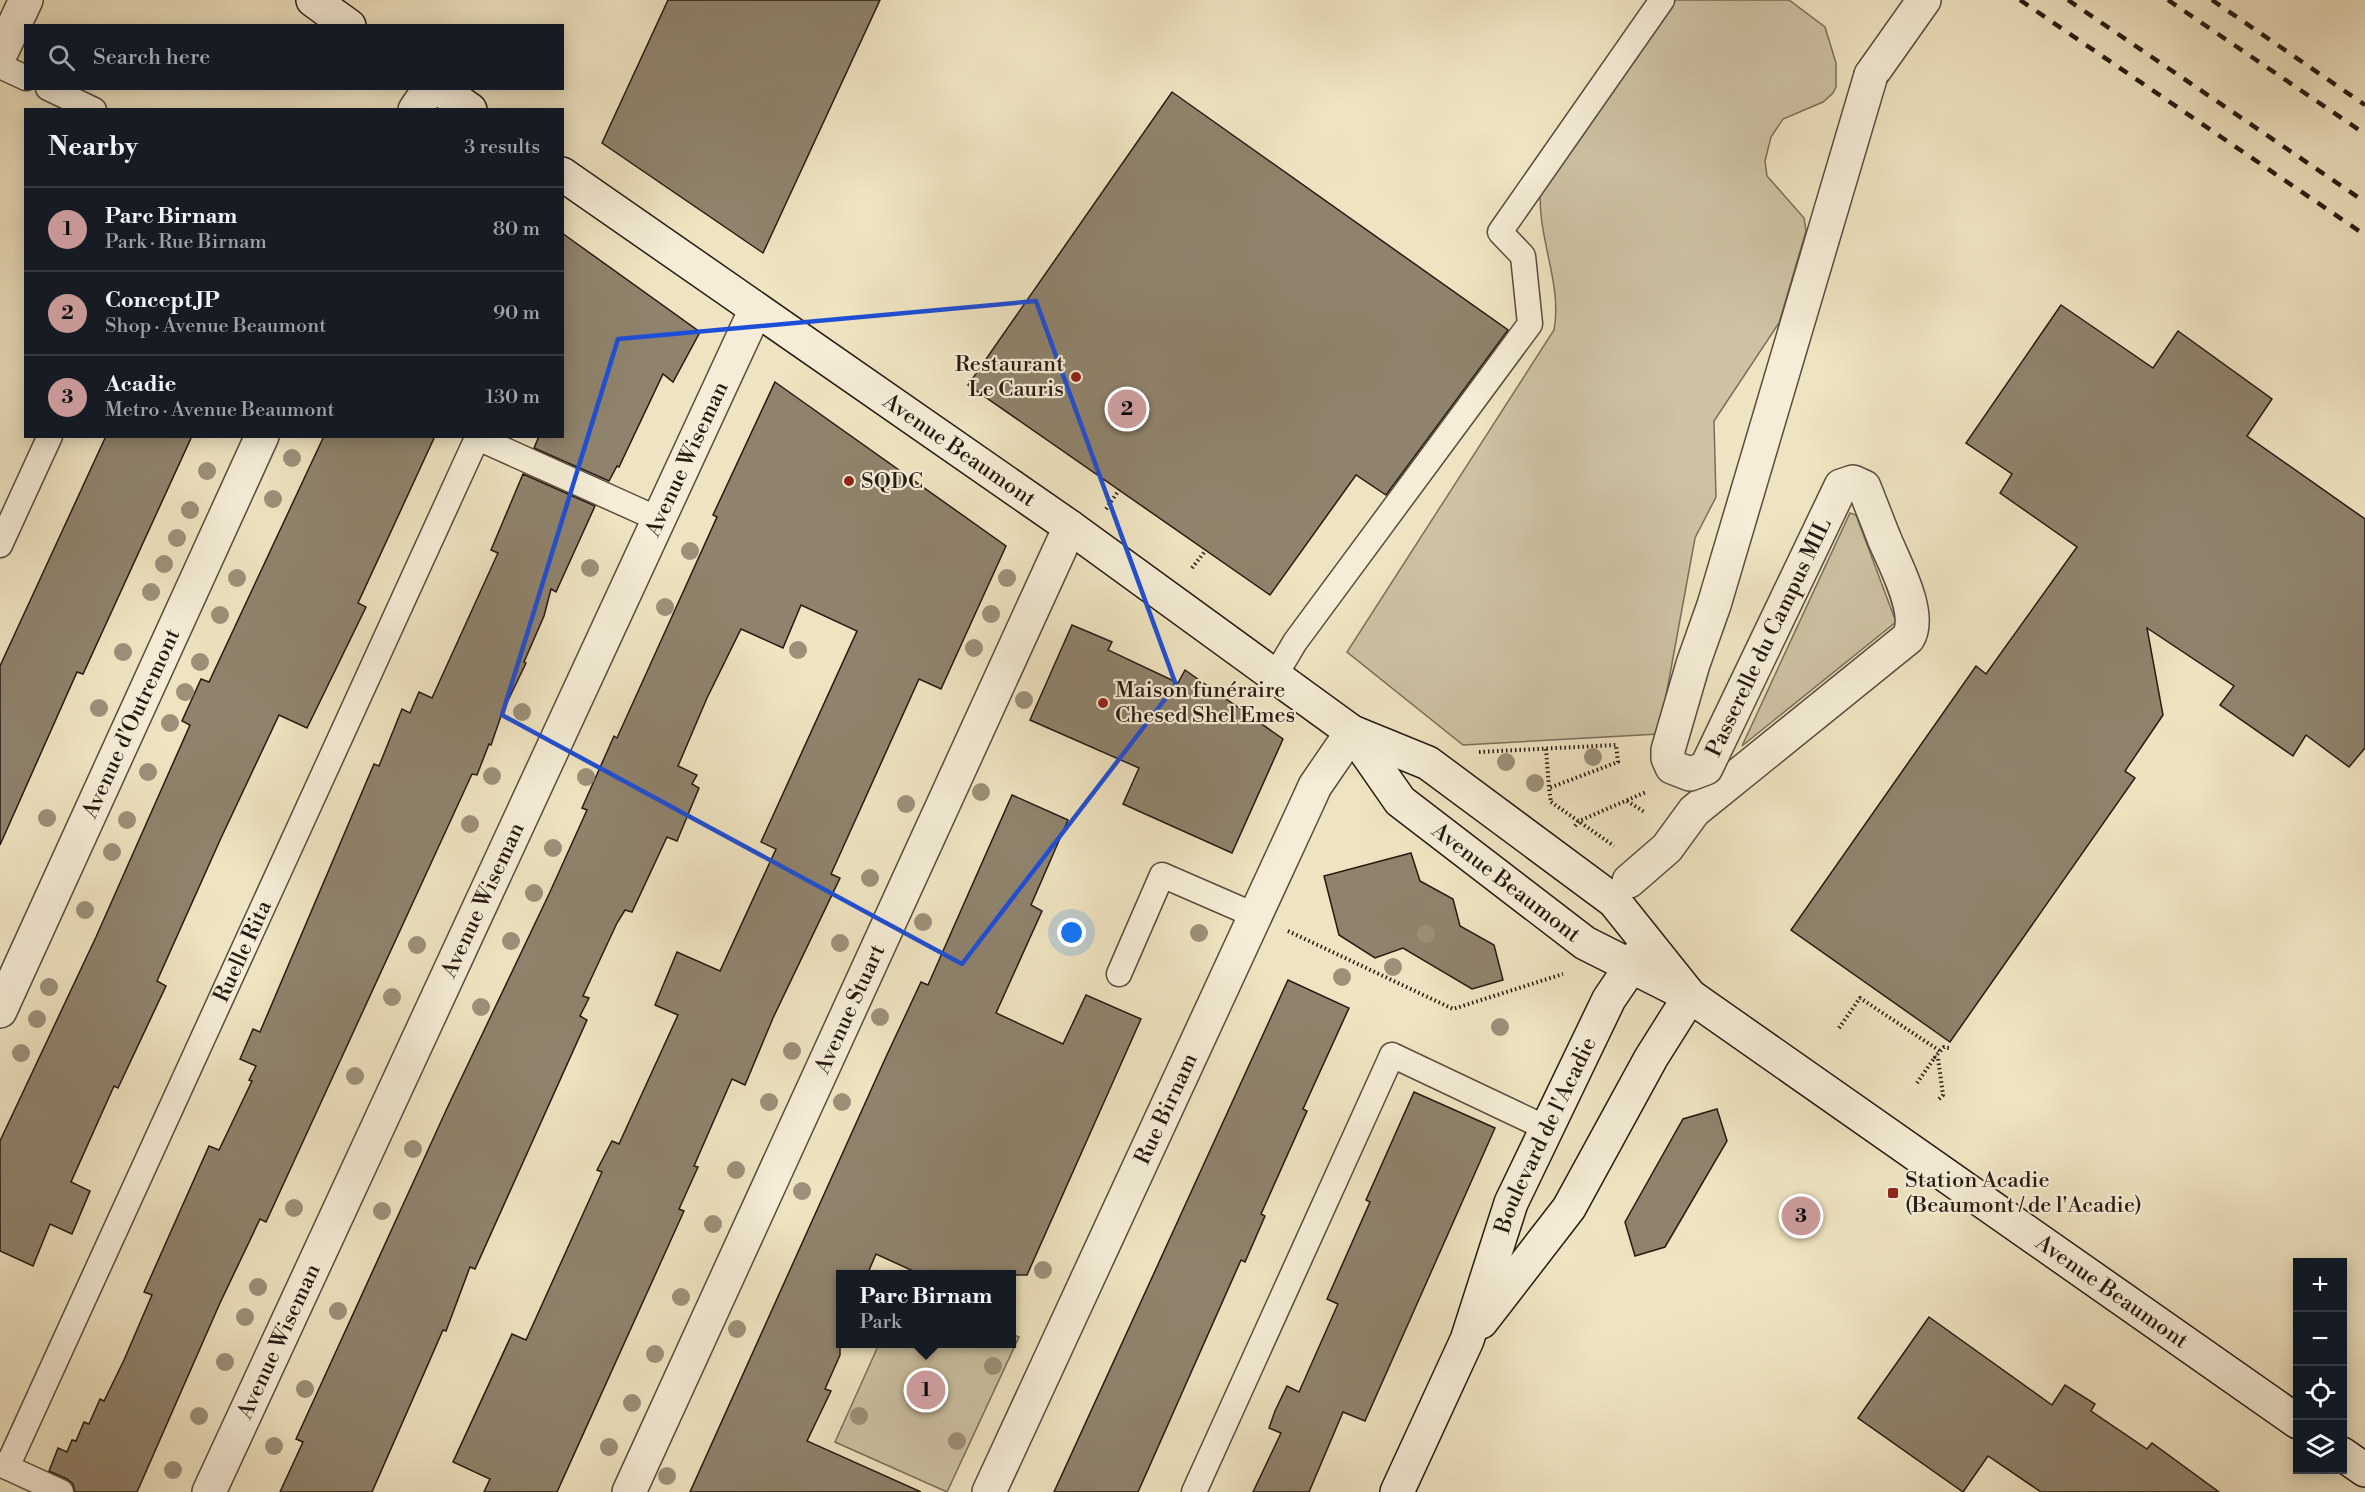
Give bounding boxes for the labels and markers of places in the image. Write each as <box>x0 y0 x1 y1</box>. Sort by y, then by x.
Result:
place label: Restaurant Le Cauris <box>955 351 1064 403</box>
marker: Restaurant Le Cauris <box>1069 370 1083 384</box>
pin: 2 <box>1108 386 1146 432</box>
place label: SQDC <box>861 468 923 495</box>
marker: SQDC <box>842 474 856 488</box>
place label: Maison funéraire Chesed Shel Emes <box>1115 677 1295 729</box>
marker: Maison funéraire Chesed Shel Emes <box>1096 696 1110 710</box>
place label: Station Acadie (Beaumont / de l'Acadie) <box>1905 1167 2142 1219</box>
marker: Station Acadie (Beaumont / de l'Acadie) <box>1886 1186 1900 1200</box>
pin: 3 <box>1782 1194 1820 1238</box>
pin: 1 <box>906 1368 946 1412</box>

